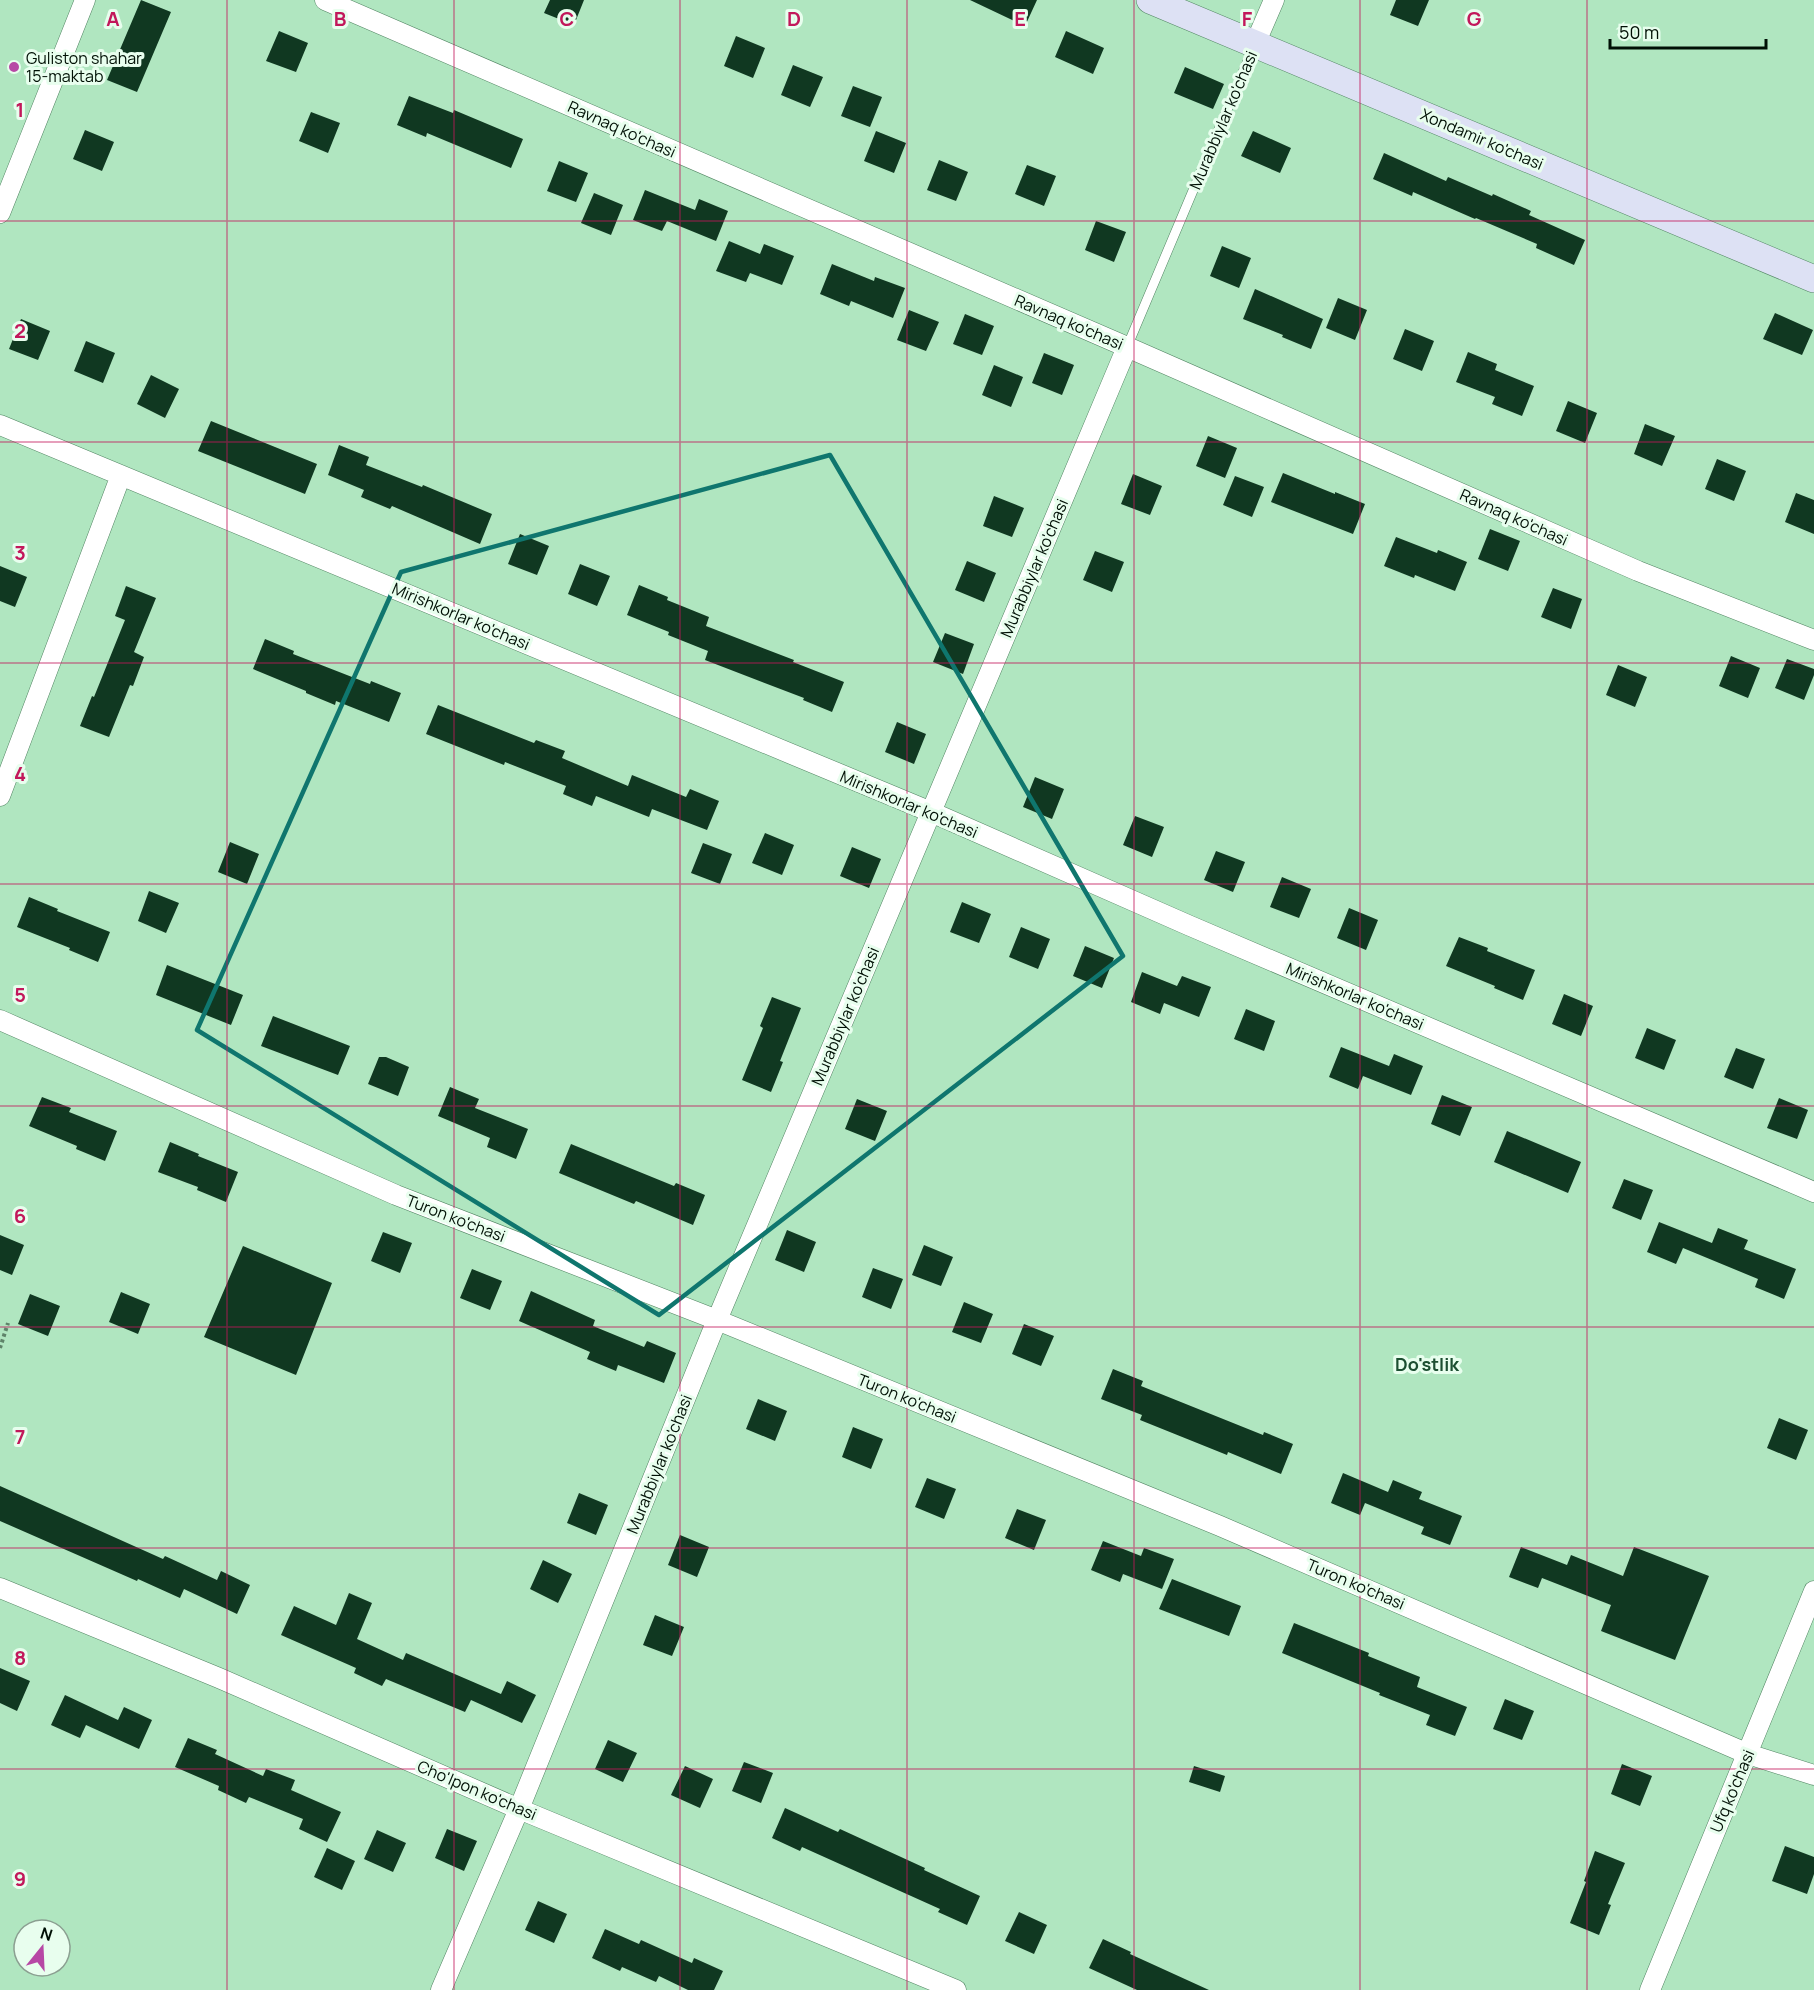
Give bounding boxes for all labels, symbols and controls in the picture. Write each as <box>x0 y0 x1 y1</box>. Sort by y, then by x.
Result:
text: A <box>106 5 120 32</box>
text: B <box>334 5 347 32</box>
text: C <box>560 5 574 32</box>
text: D <box>787 5 801 32</box>
text: E <box>1014 5 1026 32</box>
text: F <box>1242 5 1253 32</box>
text: G <box>1467 5 1482 32</box>
scale bar <box>1610 12 1766 50</box>
text: 50 m <box>1619 20 1659 44</box>
place label: Guliston shahar 15-maktab <box>26 47 142 87</box>
street label: Murabbiylar ko'chasi <box>1184 47 1262 193</box>
marker: Guliston shahar 15-maktab <box>7 60 21 74</box>
street label: Ravnaq ko'chasi <box>564 95 680 163</box>
text: 1 <box>16 96 24 123</box>
street label: Xondamir ko'chasi <box>1417 103 1547 175</box>
street label: Ravnaq ko'chasi <box>1011 289 1127 355</box>
text: 2 <box>14 317 26 344</box>
street label: Ravnaq ko'chasi <box>1456 483 1572 551</box>
street label: Murabbiylar ko'chasi <box>995 495 1073 641</box>
text: 3 <box>14 539 26 566</box>
street label: Mirishkorlar ko'chasi <box>389 577 533 655</box>
text: 4 <box>14 760 26 787</box>
street label: Mirishkorlar ko'chasi <box>837 765 981 843</box>
street label: Murabbiylar ko'chasi <box>806 943 884 1089</box>
street label: Mirishkorlar ko'chasi <box>1283 957 1427 1035</box>
text: 5 <box>14 981 26 1008</box>
street label: Turon ko'chasi <box>403 1189 509 1247</box>
text: 6 <box>14 1202 26 1229</box>
district label: Do'stlik <box>1395 1352 1460 1376</box>
street label: Turon ko'chasi <box>854 1368 960 1428</box>
street label: Murabbiylar ko'chasi <box>621 1391 697 1537</box>
text: 7 <box>15 1423 25 1450</box>
street label: Turon ko'chasi <box>1304 1553 1408 1615</box>
text: 8 <box>14 1644 26 1671</box>
street label: Ufq ko'chasi <box>1705 1746 1759 1836</box>
street label: Cho'lpon ko'chasi <box>414 1755 540 1825</box>
text: 9 <box>14 1865 26 1892</box>
north arrow <box>12 1918 72 1978</box>
text: N <box>38 1921 56 1946</box>

